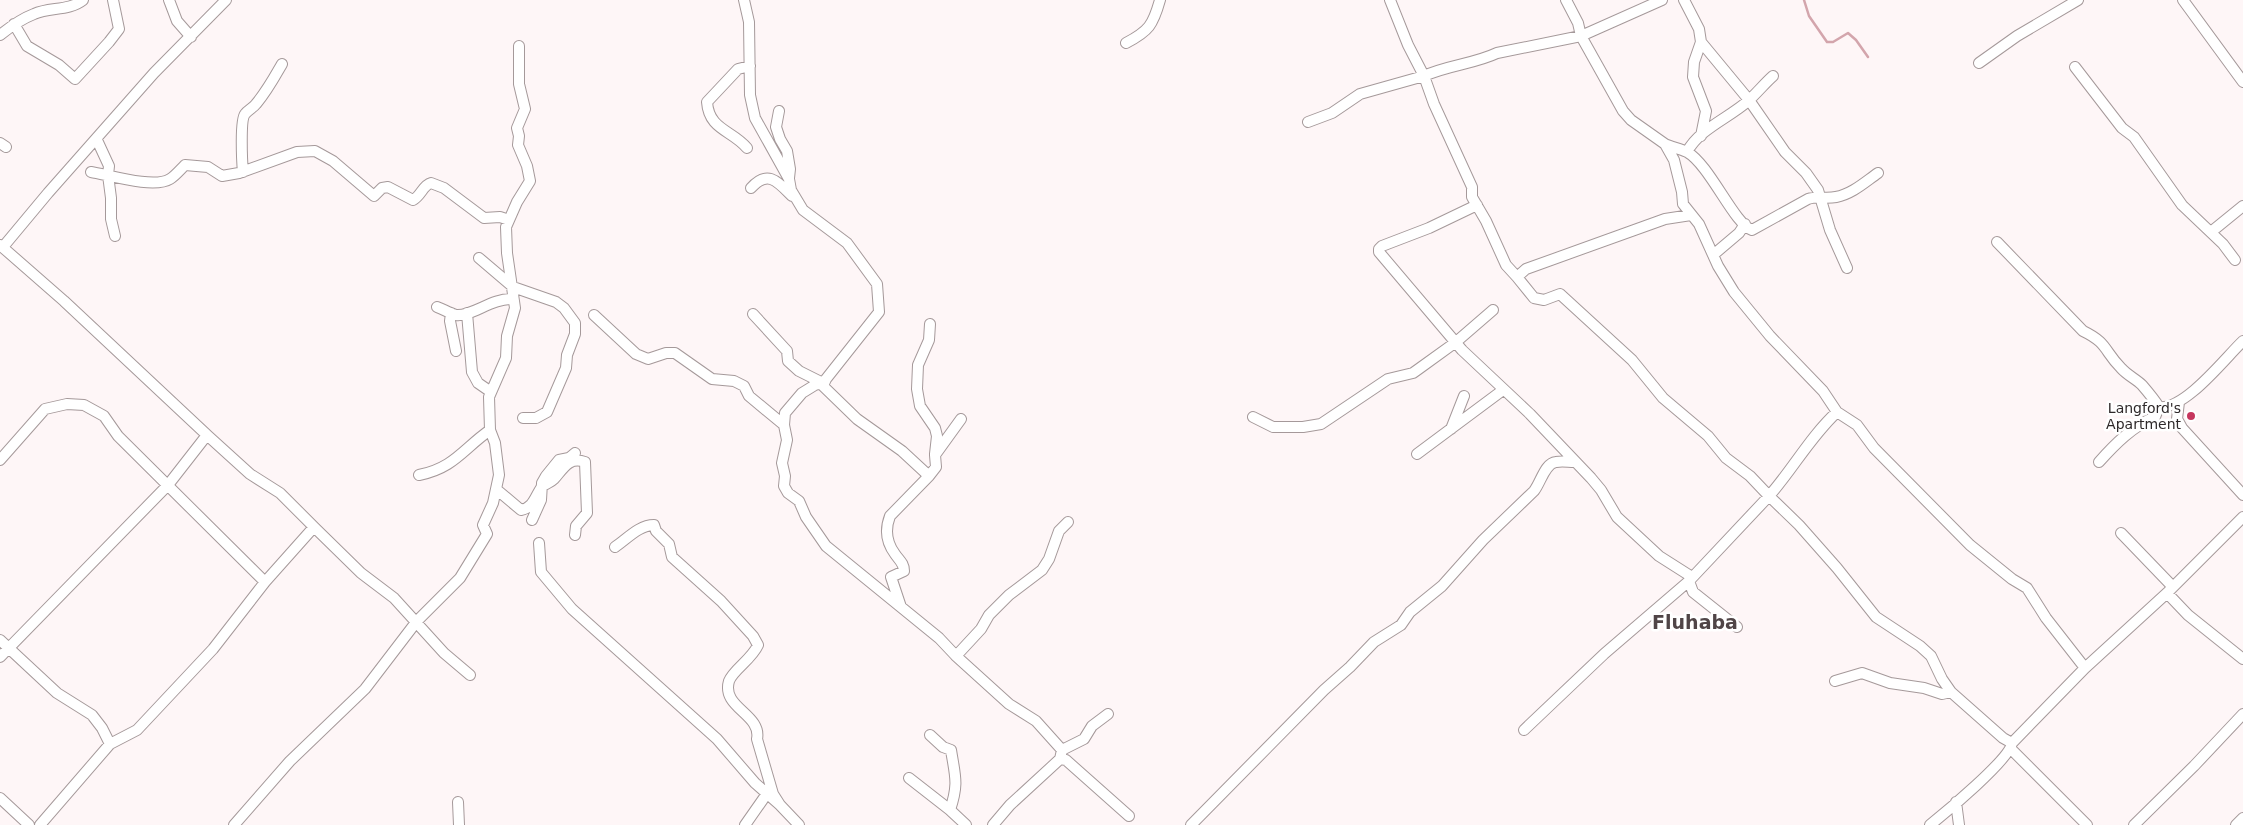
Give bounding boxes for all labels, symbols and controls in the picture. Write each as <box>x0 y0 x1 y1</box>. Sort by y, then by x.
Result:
place label: Langford's Apartment <box>2106 400 2182 432</box>
marker: Langford's Apartment <box>2185 410 2197 422</box>
district label: Fluhaba <box>1652 611 1738 633</box>

